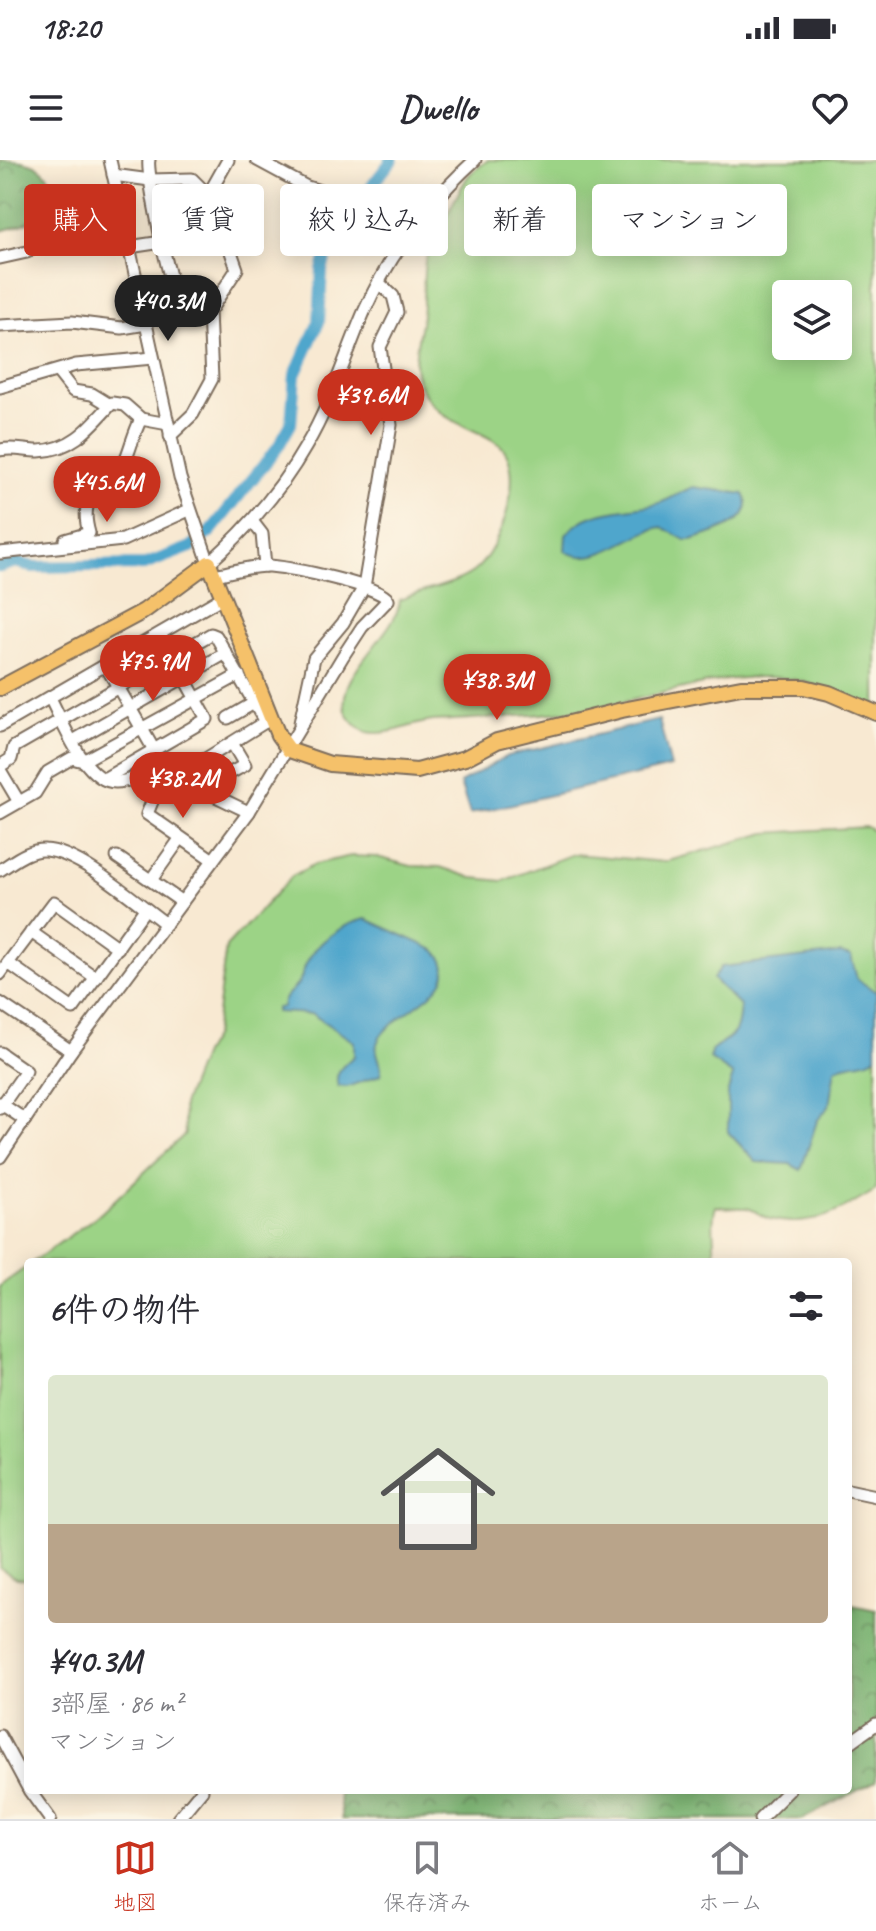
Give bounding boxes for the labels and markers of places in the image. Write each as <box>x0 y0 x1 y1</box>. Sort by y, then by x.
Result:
pin: ¥40.3M <box>103 275 233 343</box>
pin: ¥39.6M <box>306 369 436 437</box>
pin: ¥45.6M <box>42 456 172 524</box>
pin: ¥75.9M <box>88 635 218 703</box>
pin: ¥38.3M <box>432 654 562 722</box>
pin: ¥38.2M <box>118 752 248 820</box>

